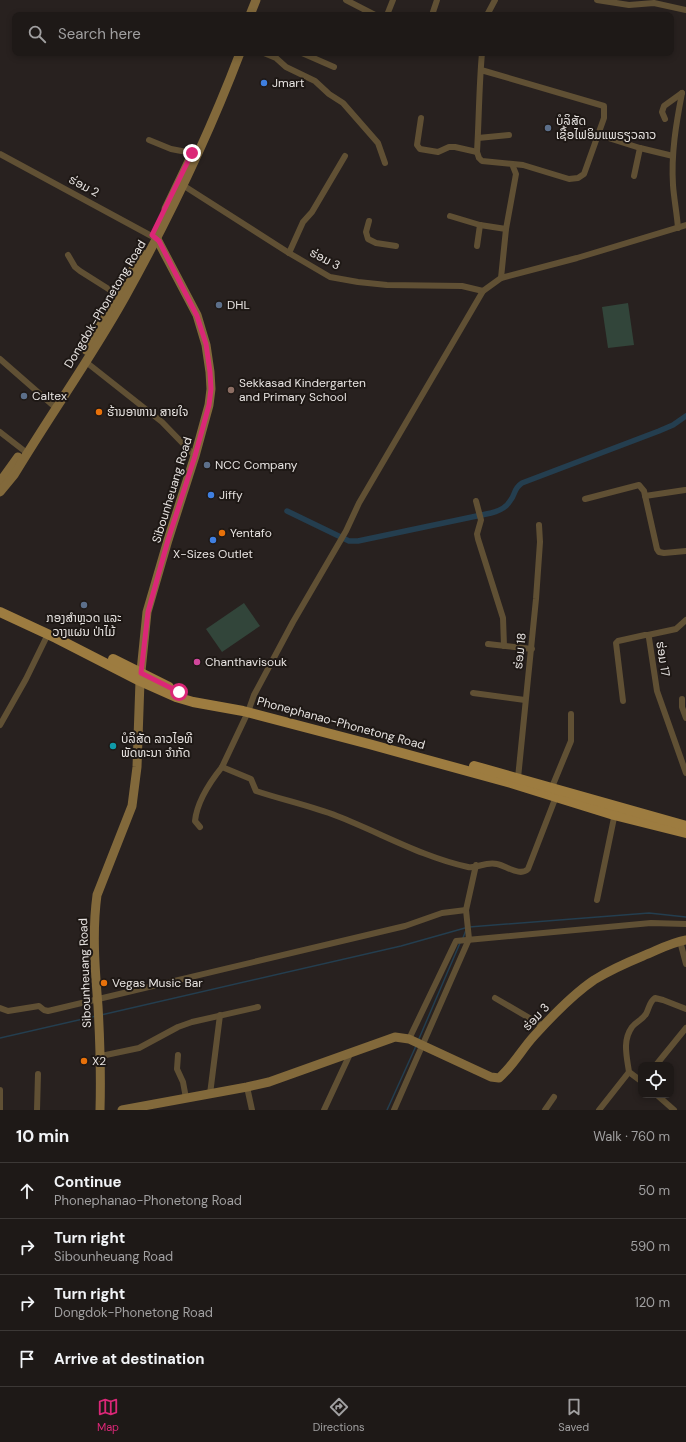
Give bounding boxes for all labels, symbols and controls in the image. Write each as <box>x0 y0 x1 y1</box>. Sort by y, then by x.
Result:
search box <box>12 12 674 56</box>
icon: search <box>26 23 48 45</box>
text: Search here <box>58 24 141 44</box>
place label: Jmart <box>272 75 305 91</box>
marker: Jmart <box>259 78 269 88</box>
place label: ບໍລິສັດ ເຊື້ອໄຟອິມແພຣຽວລາວ <box>556 113 656 143</box>
marker: ບໍລິສັດ ເຊື້ອໄຟອິມແພຣຽວລາວ <box>543 123 553 133</box>
route end <box>183 144 201 162</box>
street label: ຮ່ອມ 2 <box>66 171 102 201</box>
street label: Dongdok-Phonetong Road <box>60 237 150 371</box>
street label: ຮ່ອມ 3 <box>307 244 343 274</box>
place label: DHL <box>227 297 250 313</box>
marker: DHL <box>214 300 224 310</box>
place label: Sekkasad Kindergarten and Primary School <box>239 375 366 405</box>
marker: Sekkasad Kindergarten and Primary School <box>226 385 236 395</box>
place label: Caltex <box>32 388 67 404</box>
marker: Caltex <box>19 391 29 401</box>
place label: ຮ້ານອາຫານ ສາຍໃຈ <box>107 404 188 420</box>
marker: ຮ້ານອາຫານ ສາຍໃຈ <box>94 407 104 417</box>
street label: Sibounheuang Road <box>148 435 196 545</box>
place label: NCC Company <box>215 457 298 473</box>
marker: NCC Company <box>202 460 212 470</box>
place label: Jiffy <box>219 487 243 503</box>
marker: Jiffy <box>206 490 216 500</box>
place label: Yentafo <box>230 525 272 541</box>
marker: Yentafo <box>217 528 227 538</box>
marker: X-Sizes Outlet <box>208 535 218 545</box>
place label: X-Sizes Outlet <box>173 546 253 562</box>
marker: ກອງສໍາຫຼວດ ແລະ ວາງແຜນ ປ່າໄມ້ <box>79 600 89 610</box>
place label: ກອງສໍາຫຼວດ ແລະ ວາງແຜນ ປ່າໄມ້ <box>46 610 122 640</box>
street label: ຮ່ອມ 18 <box>510 632 530 670</box>
street label: ຮ່ອມ 17 <box>652 640 674 678</box>
place label: Chanthavisouk <box>205 654 287 670</box>
marker: Chanthavisouk <box>192 657 202 667</box>
route start <box>170 683 188 701</box>
street label: Phonephanao-Phonetong Road <box>255 693 427 753</box>
place label: ບໍລິສັດ ລາວໄອທີ ພັດທະນາ ຈຳກັດ <box>121 731 193 761</box>
marker: ບໍລິສັດ ລາວໄອທີ ພັດທະນາ ຈຳກັດ <box>108 741 118 751</box>
street label: Sibounheuang Road <box>75 918 95 1028</box>
place label: Vegas Music Bar <box>112 975 203 991</box>
marker: Vegas Music Bar <box>99 978 109 988</box>
street label: ຮ່ອມ 3 <box>519 1000 553 1034</box>
place label: X2 <box>92 1053 106 1069</box>
marker: X2 <box>79 1056 89 1066</box>
map controls <box>638 1062 674 1098</box>
button: locate <box>638 1062 674 1098</box>
text: 10 min <box>16 1125 69 1147</box>
text: Walk · 760 m <box>593 1128 670 1145</box>
text: Continue <box>54 1172 122 1192</box>
icon: ahead <box>16 1180 38 1202</box>
text: 50 m <box>638 1182 670 1199</box>
text: Phonephanao-Phonetong Road <box>54 1192 242 1209</box>
text: Turn right <box>54 1228 125 1248</box>
icon: right <box>16 1236 38 1258</box>
text: 590 m <box>630 1238 670 1255</box>
text: Sibounheuang Road <box>54 1248 173 1265</box>
text: Turn right <box>54 1284 125 1304</box>
icon: right <box>16 1292 38 1314</box>
text: 120 m <box>635 1294 670 1311</box>
text: Dongdok-Phonetong Road <box>54 1304 213 1321</box>
icon: arrive <box>16 1348 38 1370</box>
text: Arrive at destination <box>54 1349 205 1369</box>
tab: Map <box>97 1396 119 1434</box>
tab: Directions <box>313 1396 365 1434</box>
tab: Saved <box>558 1396 589 1434</box>

